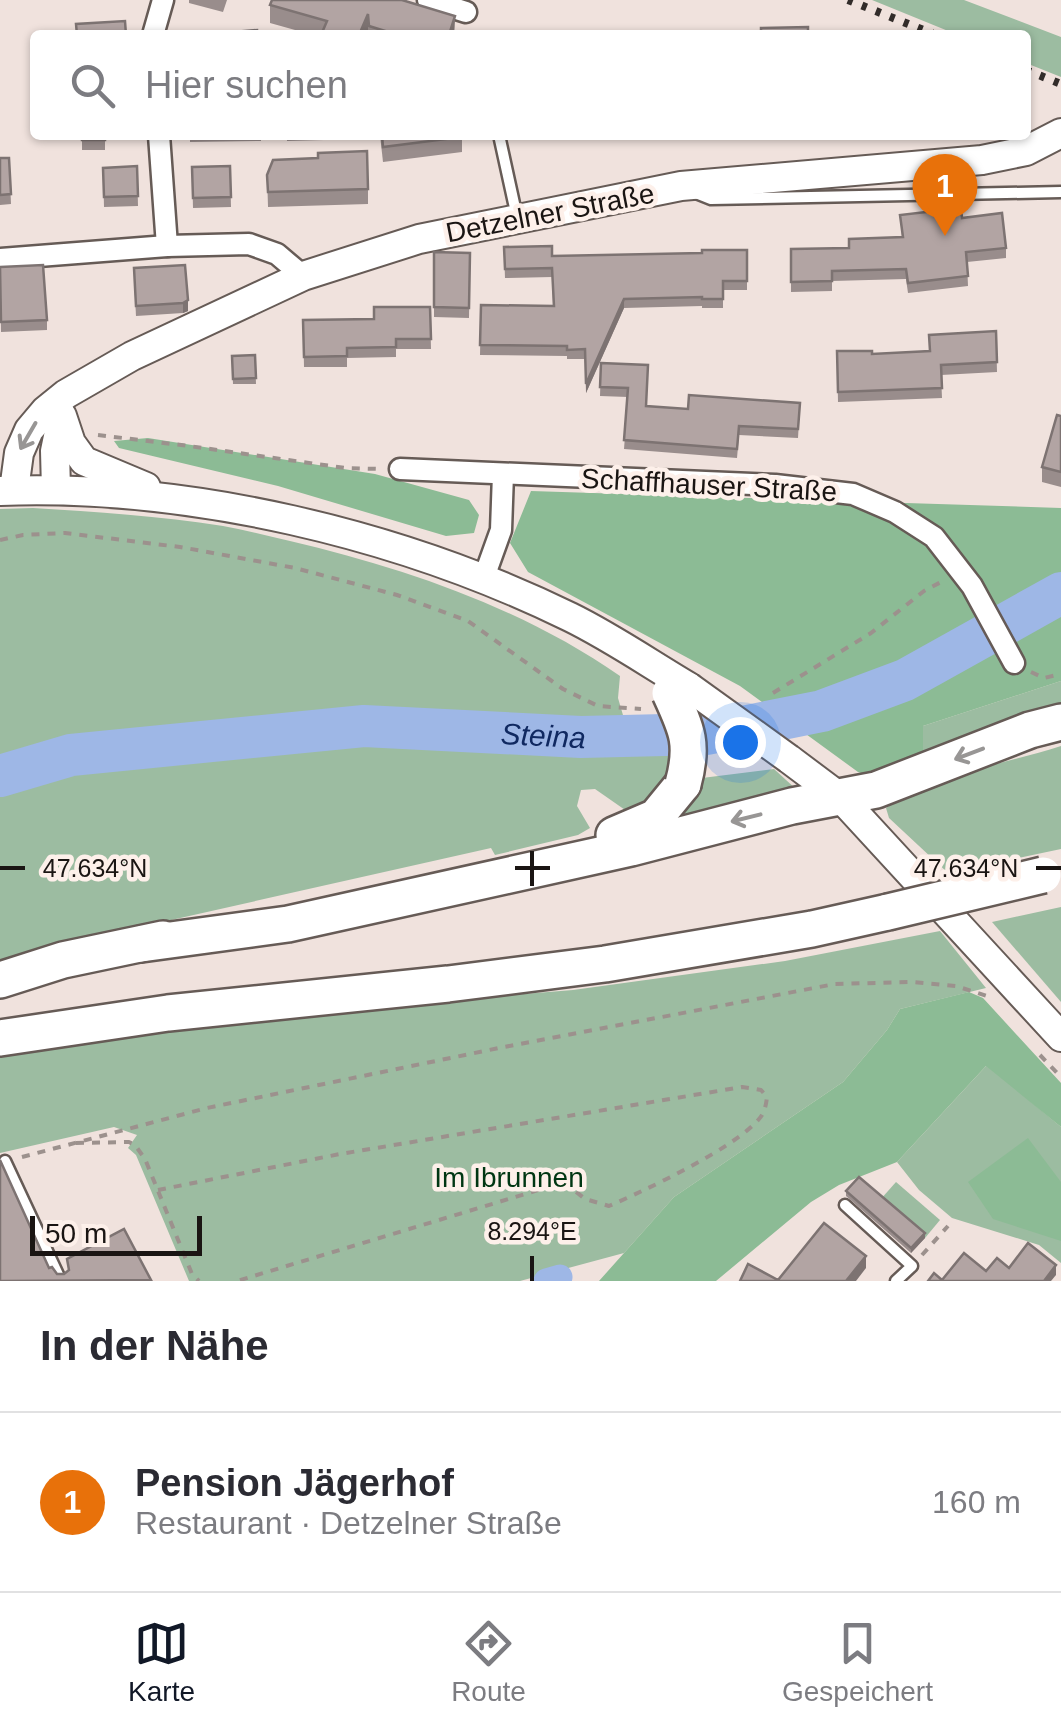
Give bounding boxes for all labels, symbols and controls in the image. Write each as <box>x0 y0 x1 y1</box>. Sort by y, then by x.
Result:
search box <box>30 30 1031 140</box>
icon: search <box>65 58 120 113</box>
text: Hier suchen <box>145 64 348 106</box>
pin: 1 <box>912 154 978 236</box>
street label: Detzelner Straße <box>443 178 657 248</box>
one-way arrow <box>18 421 38 450</box>
street label: Schaffhauser Straße <box>580 463 838 507</box>
water label: Steina <box>500 716 587 754</box>
your location <box>715 717 766 768</box>
one-way arrow <box>954 746 985 764</box>
one-way arrow <box>731 810 762 829</box>
text: 47.634°N <box>43 854 147 882</box>
text: 47.634°N <box>914 854 1018 882</box>
park label: Im Ibrunnen <box>434 1162 584 1193</box>
scale bar <box>30 1211 202 1256</box>
text: 8.294°E <box>487 1217 577 1245</box>
text: 50 m <box>45 1218 107 1249</box>
text: In der Nähe <box>40 1322 269 1369</box>
text: Pension Jägerhof <box>135 1462 454 1504</box>
text: 1 <box>64 1484 81 1520</box>
text: 160 m <box>932 1484 1021 1520</box>
text: Restaurant · Detzelner Straße <box>135 1505 562 1541</box>
tab: Karte <box>128 1616 195 1708</box>
tab: Route <box>451 1616 526 1708</box>
tab: Gespeichert <box>782 1616 933 1708</box>

